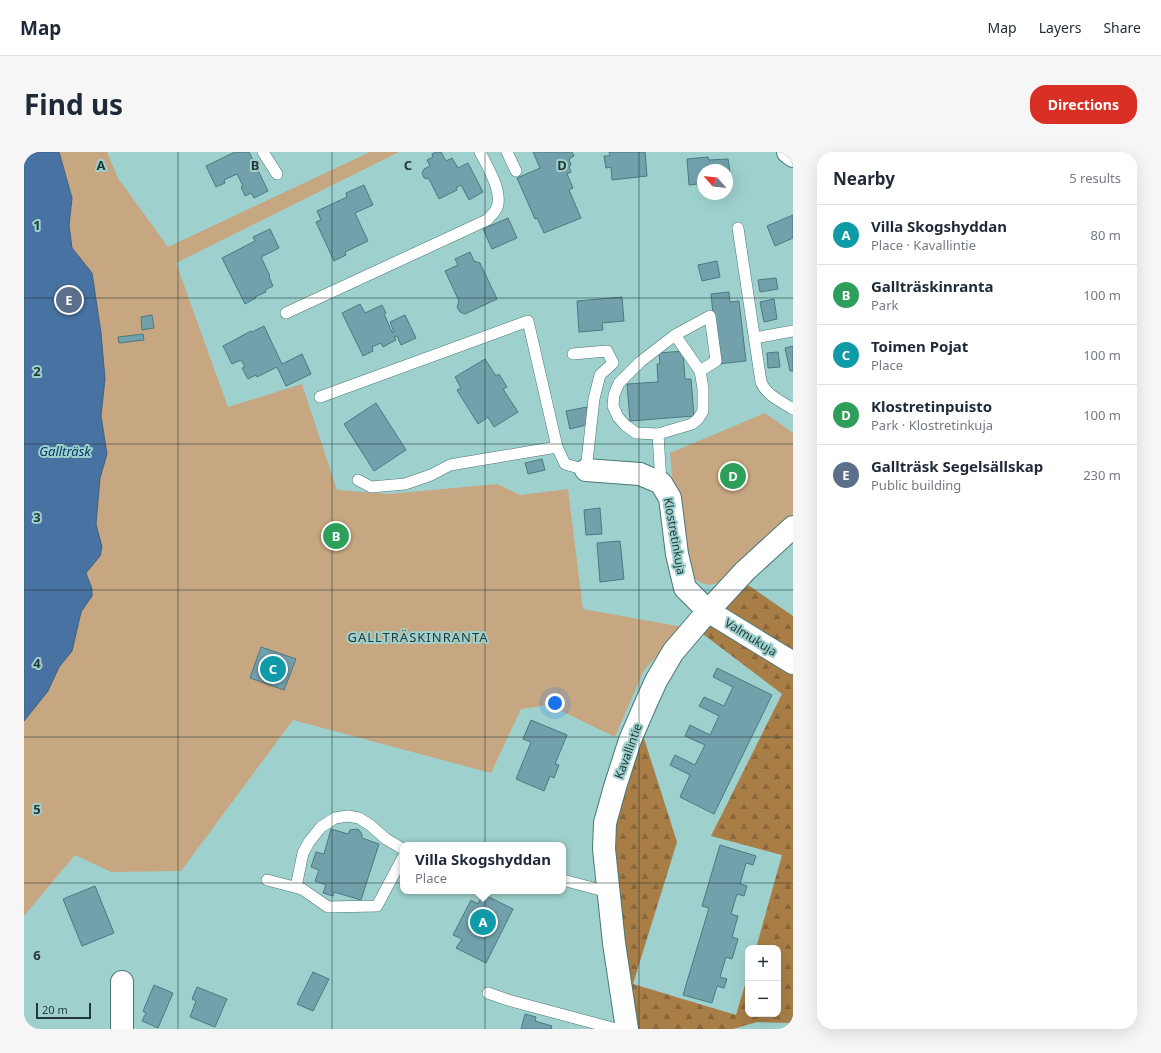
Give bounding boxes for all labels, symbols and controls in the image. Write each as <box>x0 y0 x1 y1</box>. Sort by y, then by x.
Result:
text: Map <box>20 15 61 41</box>
text: Map <box>988 18 1017 37</box>
text: Layers <box>1039 18 1081 37</box>
text: Share <box>1103 18 1141 37</box>
text: Find us <box>24 85 123 123</box>
button: Directions <box>1030 85 1137 124</box>
text: A <box>97 156 106 174</box>
text: B <box>251 156 259 174</box>
text: C <box>404 156 412 174</box>
text: D <box>557 156 567 174</box>
north arrow <box>697 164 733 200</box>
text: Nearby <box>833 167 895 190</box>
text: 5 results <box>1069 169 1121 187</box>
text: 1 <box>33 216 41 234</box>
text: Villa Skogshyddan <box>871 216 1007 236</box>
text: A <box>842 226 851 244</box>
text: 80 m <box>1091 226 1121 244</box>
text: Place · Kavallintie <box>871 236 976 254</box>
text: Gallträskinranta <box>871 276 993 296</box>
pin: E <box>56 285 82 315</box>
text: B <box>842 286 850 304</box>
text: 100 m <box>1083 286 1121 304</box>
text: Park <box>871 296 898 314</box>
text: Toimen Pojat <box>871 336 968 356</box>
text: C <box>842 346 850 364</box>
text: 100 m <box>1083 346 1121 364</box>
text: Place <box>871 356 903 374</box>
text: 2 <box>33 362 41 380</box>
text: Klostretinpuisto <box>871 396 992 416</box>
text: D <box>841 406 851 424</box>
text: 100 m <box>1083 406 1121 424</box>
text: Park · Klostretinkuja <box>871 416 993 434</box>
water label: Gallträsk <box>39 442 91 460</box>
text: Gallträsk Segelsällskap <box>871 456 1043 476</box>
pin: D <box>720 461 746 491</box>
text: E <box>842 466 850 484</box>
text: 230 m <box>1083 466 1121 484</box>
text: Public building <box>871 476 961 494</box>
street label: Klostretinkuja <box>660 496 690 576</box>
text: 3 <box>33 508 41 526</box>
pin: B <box>323 521 349 551</box>
street label: Valmukuja <box>721 614 781 660</box>
district label: GALLTRÄSKINRANTA <box>347 628 489 646</box>
text: 4 <box>33 654 41 672</box>
pin: C <box>260 654 286 684</box>
your location <box>545 693 565 713</box>
street label: Kavallintie <box>610 721 646 781</box>
text: 5 <box>33 800 41 818</box>
popup <box>400 842 566 894</box>
text: Villa Skogshyddan <box>415 849 551 869</box>
text: Place <box>415 869 447 887</box>
pin: A <box>470 907 496 937</box>
map controls <box>745 945 781 1017</box>
button: + <box>745 945 781 981</box>
text: 6 <box>33 946 41 964</box>
button: − <box>745 981 781 1017</box>
scale bar <box>36 1001 91 1020</box>
text: 20 m <box>42 1002 68 1017</box>

